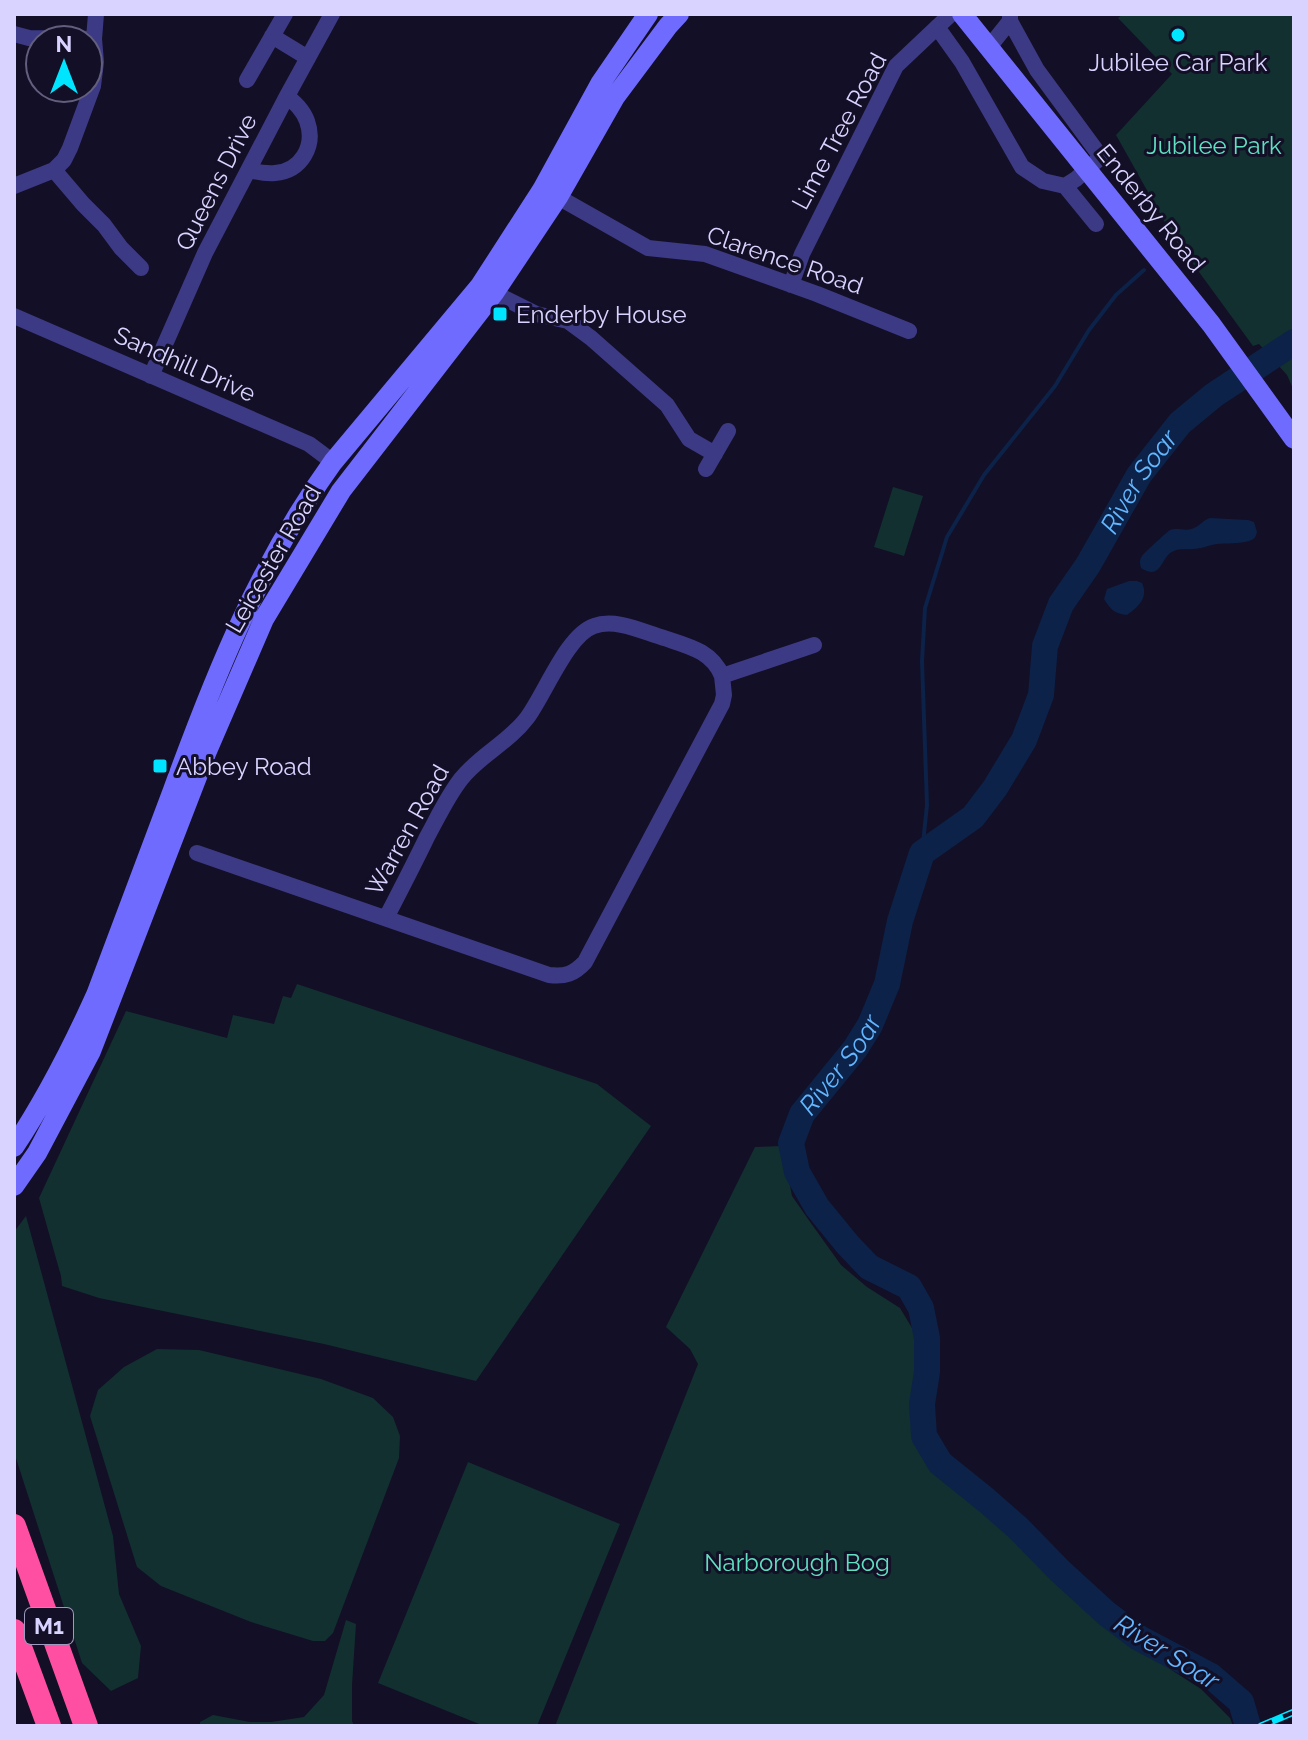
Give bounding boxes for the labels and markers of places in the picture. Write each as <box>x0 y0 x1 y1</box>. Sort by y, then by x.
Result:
marker: Jubilee Car Park <box>1169 26 1187 44</box>
place label: Jubilee Car Park <box>1088 48 1268 77</box>
place label: Enderby House <box>516 300 687 329</box>
marker: Enderby House <box>491 305 509 323</box>
place label: Abbey Road <box>176 752 312 781</box>
marker: Abbey Road <box>151 757 169 775</box>

